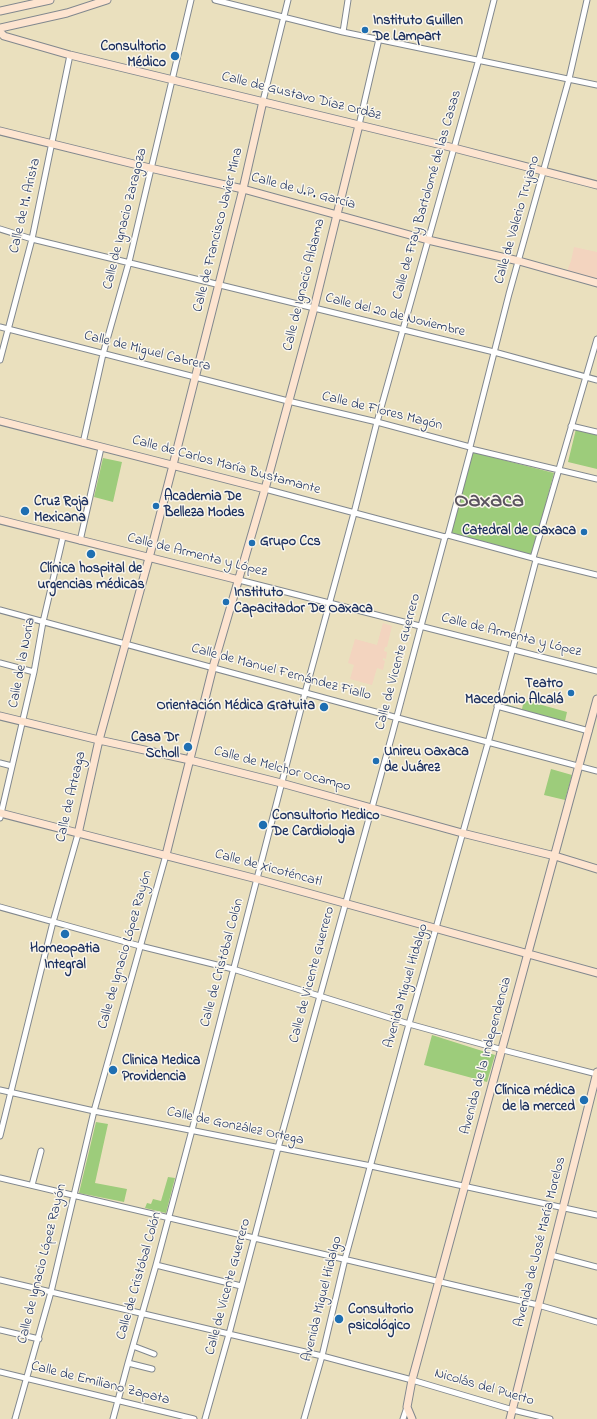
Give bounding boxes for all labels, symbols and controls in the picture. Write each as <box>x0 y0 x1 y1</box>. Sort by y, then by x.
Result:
place label: Instituto Guillen De Lampart <box>373 14 463 46</box>
marker: Instituto Guillen De Lampart <box>360 25 370 35</box>
place label: Consultorio Médico <box>101 40 166 72</box>
marker: Consultorio Médico <box>169 50 181 62</box>
street label: Calle de Gustavo Díaz Ordáz <box>220 69 382 125</box>
street label: Calle de Fray Bartolomé de las Casas <box>390 88 466 302</box>
street label: Calle de Ignacio Zaragoza <box>100 146 152 292</box>
street label: Calle de Francisco Javier Mina <box>190 146 248 314</box>
street label: Calle de Valerio Trujano <box>492 154 544 286</box>
street label: Calle de M. Arista <box>7 157 45 255</box>
street label: Calle de J.P. García <box>249 170 357 214</box>
street label: Calle de Ignacio Aldama <box>280 217 330 353</box>
street label: Calle del 20 de Noviembre <box>323 290 467 342</box>
street label: Calle de Miguel Cabrera <box>82 328 212 376</box>
street label: Calle de Flores Magón <box>320 389 444 435</box>
street label: Calle de Carlos María Bustamante <box>130 433 322 499</box>
district label: Oaxaca <box>454 489 524 515</box>
place label: Academia De Belleza Modes <box>164 490 245 522</box>
place label: Cruz Roja Mexicana <box>34 495 88 528</box>
marker: Academia De Belleza Modes <box>151 501 161 511</box>
marker: Cruz Roja Mexicana <box>19 505 31 517</box>
place label: Catedral de Oaxaca <box>462 524 576 540</box>
marker: Catedral de Oaxaca <box>579 527 589 537</box>
street label: Calle de Armenta y López <box>125 530 269 582</box>
place label: Grupo Ccs <box>260 535 321 551</box>
marker: Grupo Ccs <box>247 538 257 548</box>
marker: Clínica hospital de urgencias médicas <box>85 548 97 560</box>
place label: Clínica hospital de urgencias médicas <box>37 562 145 594</box>
place label: Instituto Capacitador De Oaxaca <box>234 586 373 618</box>
street label: Calle de Vicente Guerrero <box>373 592 425 732</box>
marker: Instituto Capacitador De Oaxaca <box>221 597 231 607</box>
street label: Calle de Armenta y López <box>439 610 583 662</box>
street label: Calle de la Noria <box>6 616 40 710</box>
street label: Calle de Manuel Fernández Fiallo <box>189 641 373 705</box>
place label: Teatro Macedonio Alcalá <box>465 677 563 710</box>
marker: Teatro Macedonio Alcalá <box>566 688 576 698</box>
place label: Orientación Médica Gratuita <box>157 699 315 715</box>
marker: Orientación Médica Gratuita <box>318 701 330 713</box>
place label: Casa Dr Scholl <box>131 731 179 764</box>
marker: Casa Dr Scholl <box>182 741 194 753</box>
street label: Calle de Melchor Ocampo <box>212 744 352 796</box>
place label: Unireu Oaxaca de Juárez <box>384 745 469 778</box>
street label: Calle de Arteaga <box>53 750 91 844</box>
marker: Unireu Oaxaca de Juárez <box>371 756 381 766</box>
place label: Consultorio Medico De Cardiologia <box>272 809 380 842</box>
marker: Consultorio Medico De Cardiologia <box>257 819 269 831</box>
street label: Calle de Xicoténcatl <box>213 847 323 891</box>
street label: Calle de Ignacio López Rayón <box>95 869 157 1031</box>
street label: Calle de Cristóbal Colón <box>198 897 248 1029</box>
street label: Calle de Vicente Guerrero <box>287 905 339 1045</box>
street label: Avenida Miguel Hidalgo <box>381 922 433 1050</box>
marker: Homeopatia Integral <box>59 928 71 940</box>
place label: Homeopatia Integral <box>30 942 100 974</box>
street label: Avenida de la Independencia <box>458 975 516 1137</box>
place label: Clinica Medica Providencia <box>122 1054 200 1086</box>
marker: Clinica Medica Providencia <box>107 1064 119 1076</box>
place label: Clínica médica de la merced <box>494 1084 575 1116</box>
marker: Clínica médica de la merced <box>578 1094 590 1106</box>
street label: Calle de González Ortega <box>165 1104 305 1150</box>
street label: Avenida de José María Morelos <box>512 1155 570 1329</box>
street label: Calle de Ignacio López Rayón <box>15 1182 71 1346</box>
street label: Calle de Cristóbal Colón <box>114 1210 166 1342</box>
street label: Calle de Vicente Guerrero <box>203 1217 255 1357</box>
street label: Avenida Miguel Hidalgo <box>299 1235 347 1363</box>
place label: Consultorio psicológico <box>348 1303 413 1336</box>
marker: Consultorio psicológico <box>333 1313 345 1325</box>
street label: Calle de Emiliano Zapata <box>29 1359 171 1409</box>
street label: Nicolás del Puerto <box>432 1366 536 1410</box>

